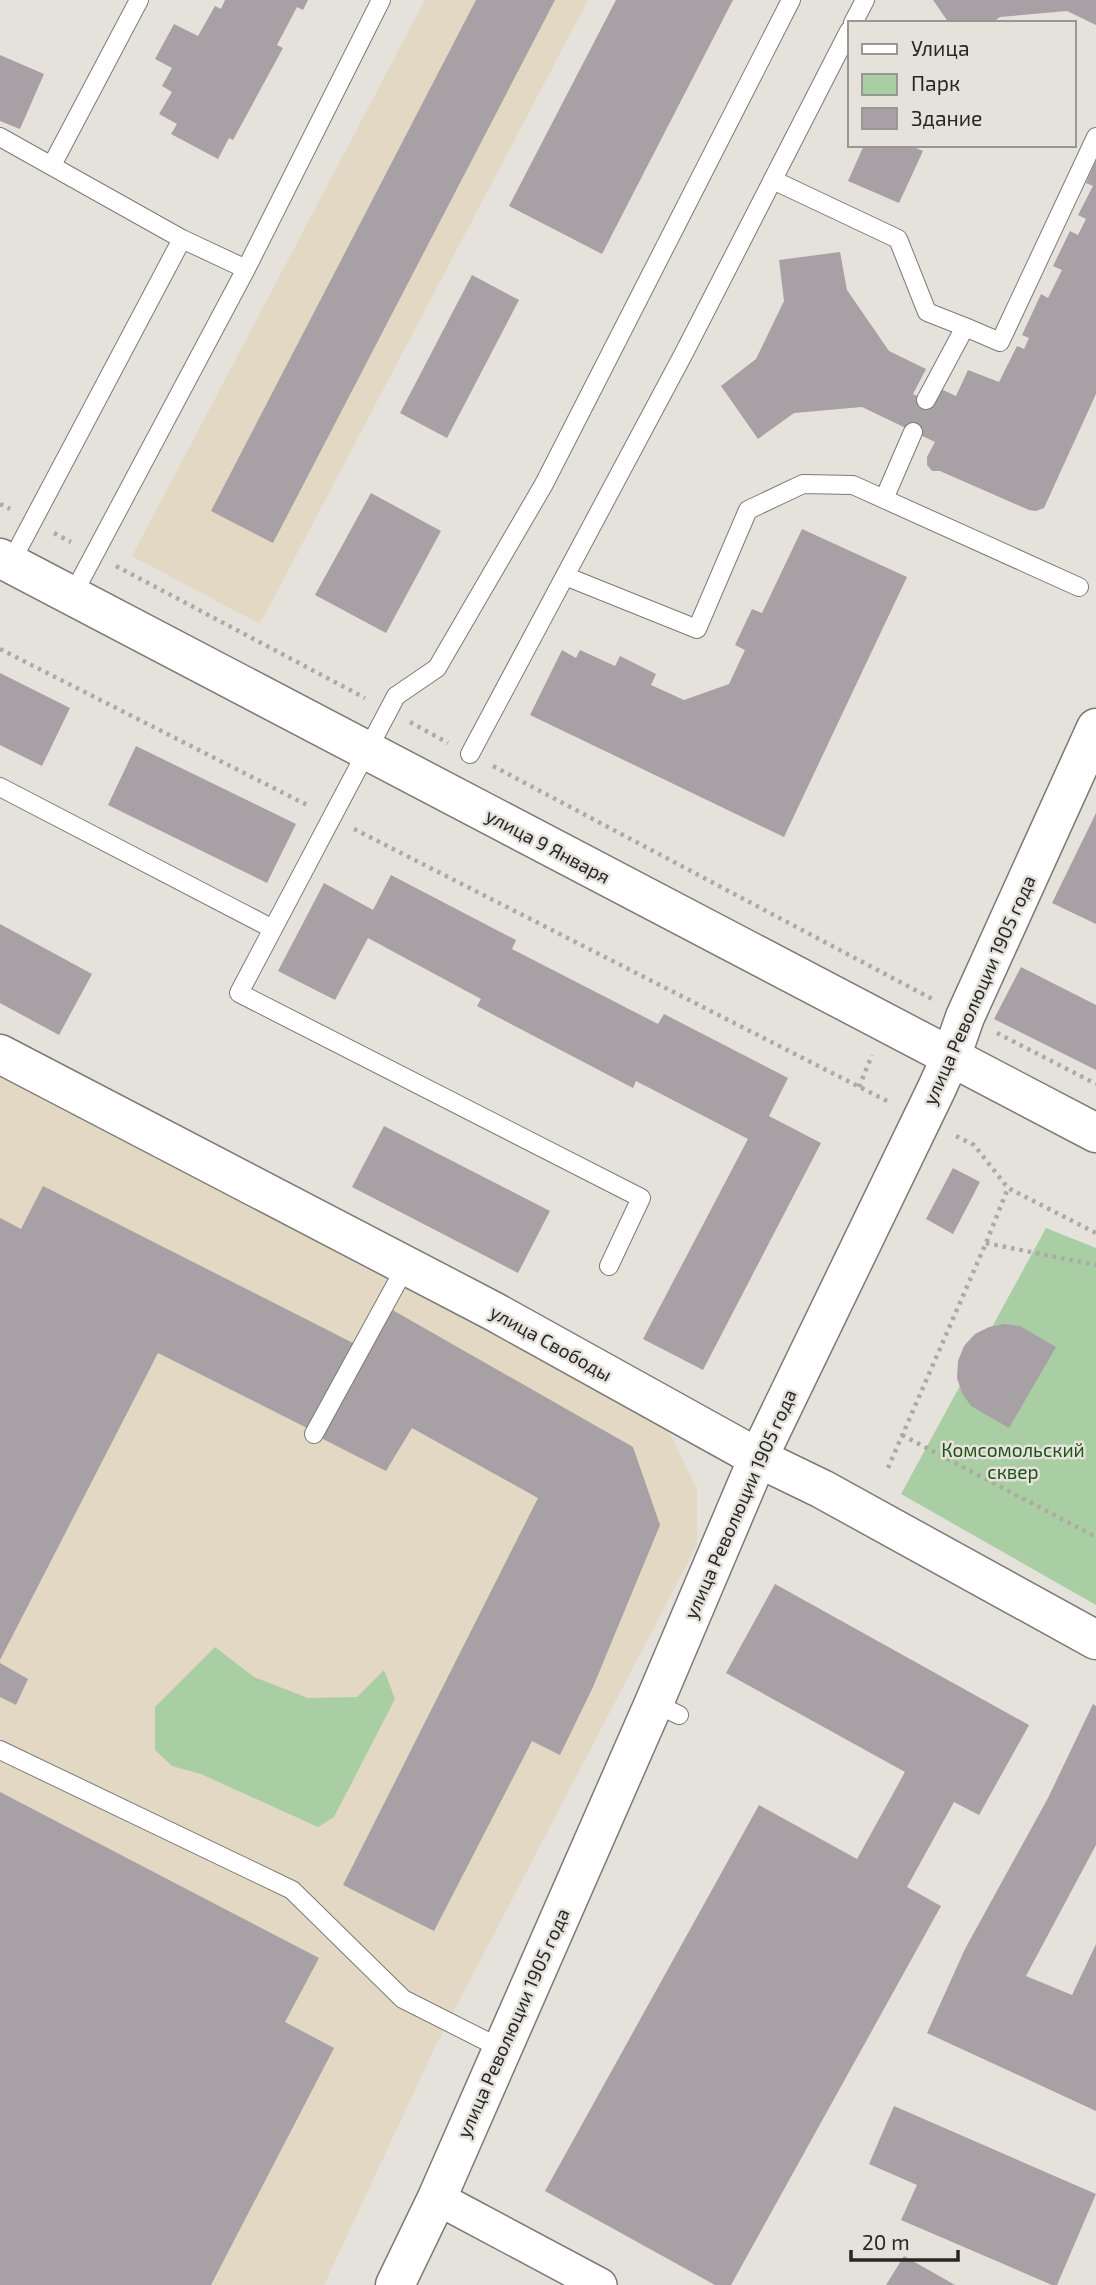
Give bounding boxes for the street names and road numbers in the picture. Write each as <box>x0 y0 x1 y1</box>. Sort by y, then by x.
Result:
street label: улица 9 Января <box>482 803 614 889</box>
street label: улица Революции 1905 года <box>917 872 1041 1108</box>
street label: улица Свободы <box>486 1300 616 1386</box>
street label: улица Революции 1905 года <box>678 1386 802 1622</box>
street label: улица Революции 1905 года <box>451 1905 575 2141</box>

